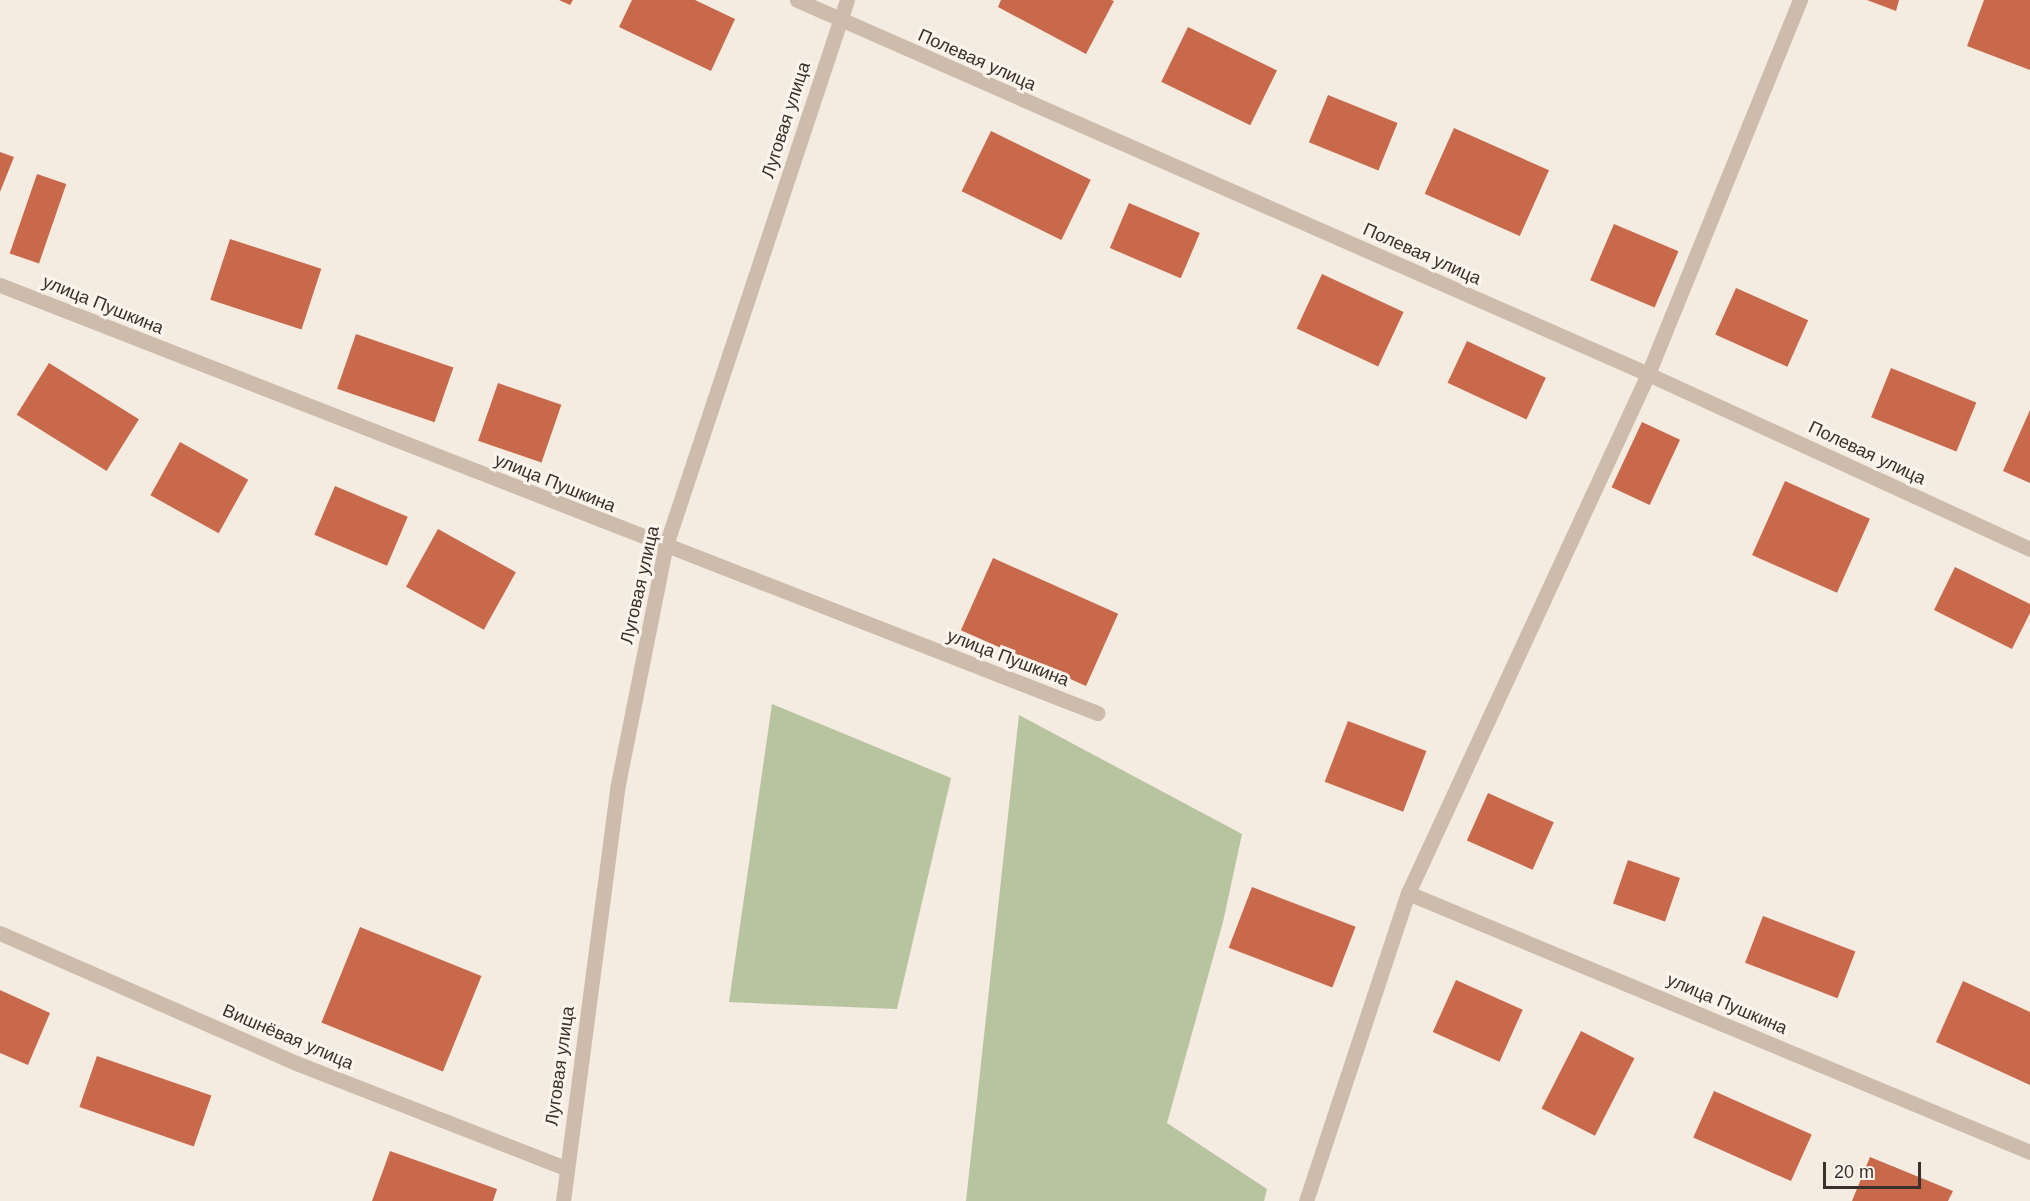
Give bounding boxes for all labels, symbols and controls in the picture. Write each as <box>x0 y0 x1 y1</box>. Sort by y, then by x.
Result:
street label: Полевая улица <box>915 24 1039 96</box>
street label: Луговая улица <box>757 59 815 181</box>
street label: Полевая улица <box>1360 218 1484 290</box>
street label: улица Пушкина <box>39 271 167 339</box>
street label: Полевая улица <box>1805 416 1929 490</box>
street label: улица Пушкина <box>491 449 619 517</box>
street label: Луговая улица <box>616 524 664 646</box>
street label: улица Пушкина <box>944 625 1072 691</box>
street label: улица Пушкина <box>1664 969 1790 1039</box>
street label: Вишнёвая улица <box>219 1000 357 1074</box>
street label: Луговая улица <box>541 1005 579 1127</box>
scale bar <box>1826 1150 1924 1188</box>
text: 20 m <box>1834 1162 1874 1182</box>

